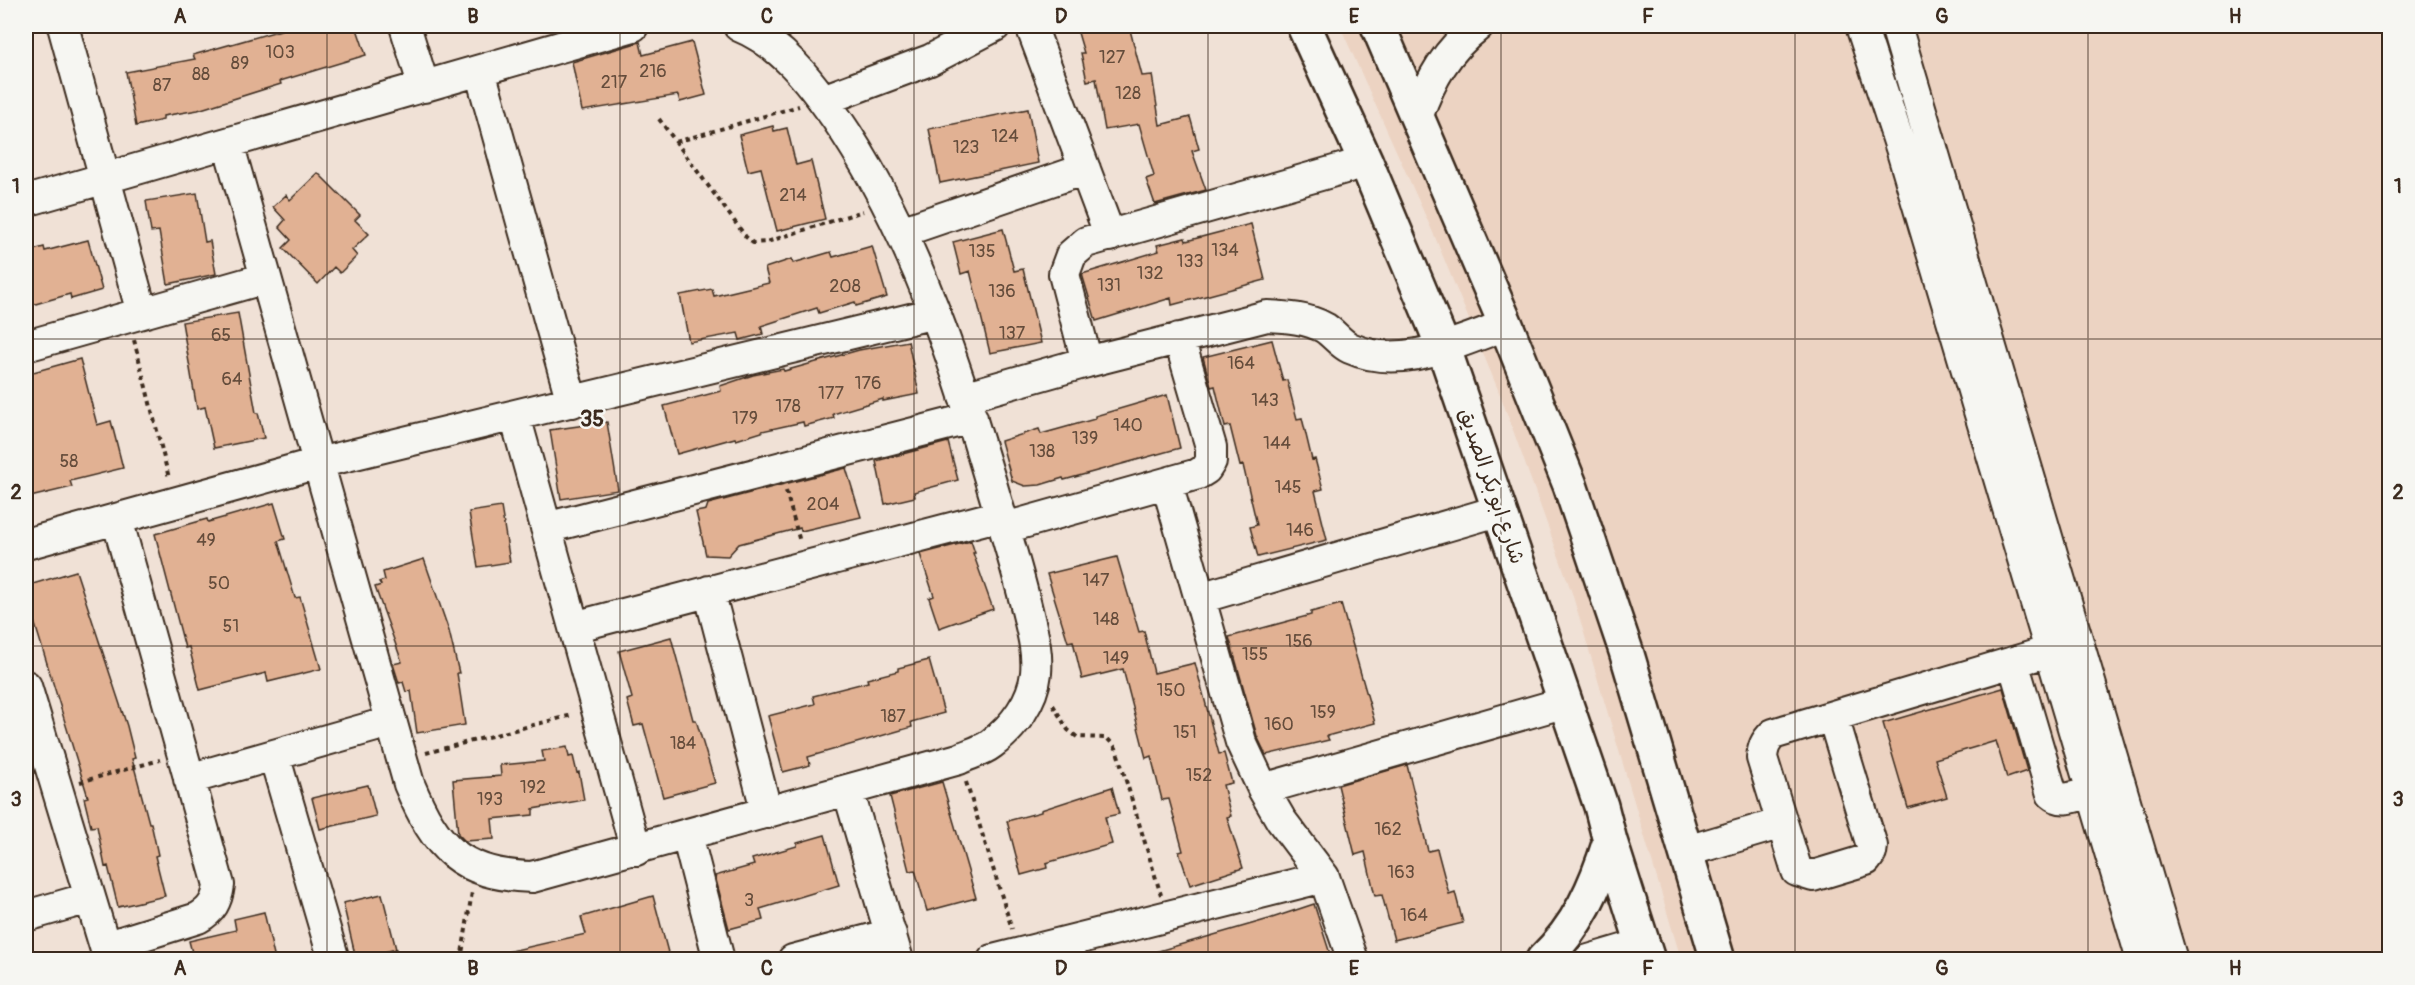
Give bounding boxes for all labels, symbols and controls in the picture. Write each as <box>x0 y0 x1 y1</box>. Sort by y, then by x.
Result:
text: A <box>174 4 187 29</box>
text: B <box>467 4 479 29</box>
text: C <box>761 4 773 29</box>
text: D <box>1055 4 1068 29</box>
text: E <box>1349 4 1360 29</box>
text: F <box>1642 4 1654 29</box>
text: G <box>1935 4 1949 29</box>
text: H <box>2229 4 2242 29</box>
house number: 103 <box>265 41 295 64</box>
house number: 127 <box>1099 46 1126 69</box>
house number: 89 <box>231 52 249 75</box>
house number: 216 <box>639 60 667 83</box>
house number: 88 <box>192 63 210 86</box>
house number: 217 <box>601 71 628 94</box>
house number: 87 <box>153 74 172 97</box>
house number: 128 <box>1115 82 1141 105</box>
house number: 124 <box>991 125 1019 148</box>
house number: 123 <box>953 136 979 159</box>
text: 1 <box>12 174 20 199</box>
text: 1 <box>2394 174 2402 199</box>
house number: 214 <box>779 184 807 207</box>
house number: 134 <box>1211 239 1239 262</box>
house number: 135 <box>969 240 995 263</box>
house number: 133 <box>1176 250 1204 273</box>
house number: 132 <box>1136 262 1164 285</box>
house number: 131 <box>1097 274 1121 297</box>
house number: 208 <box>829 275 861 298</box>
house number: 136 <box>988 280 1016 303</box>
house number: 137 <box>999 322 1026 345</box>
house number: 65 <box>211 324 231 347</box>
house number: 164 <box>1227 352 1256 375</box>
house number: 64 <box>222 368 243 391</box>
house number: 176 <box>854 372 882 395</box>
house number: 177 <box>818 382 845 405</box>
house number: 143 <box>1251 389 1279 412</box>
house number: 178 <box>775 395 801 418</box>
district label: 35 <box>580 405 604 433</box>
street label: شارع ابو بكر الصديق <box>1451 405 1531 568</box>
house number: 179 <box>732 407 758 430</box>
house number: 140 <box>1113 414 1143 437</box>
house number: 139 <box>1072 427 1098 450</box>
house number: 144 <box>1263 432 1292 455</box>
house number: 138 <box>1029 440 1055 463</box>
house number: 58 <box>60 450 78 473</box>
house number: 145 <box>1274 476 1302 499</box>
text: 2 <box>10 480 22 505</box>
text: 2 <box>2392 480 2404 505</box>
house number: 204 <box>807 493 840 516</box>
house number: 146 <box>1286 519 1314 542</box>
house number: 49 <box>196 529 216 552</box>
house number: 147 <box>1083 569 1110 592</box>
house number: 50 <box>208 572 230 595</box>
house number: 148 <box>1093 608 1119 631</box>
house number: 51 <box>223 615 239 638</box>
house number: 156 <box>1285 630 1313 653</box>
house number: 155 <box>1242 643 1268 666</box>
house number: 149 <box>1103 647 1129 670</box>
house number: 150 <box>1156 679 1186 702</box>
house number: 159 <box>1310 701 1336 724</box>
house number: 187 <box>880 705 906 728</box>
house number: 160 <box>1264 713 1294 736</box>
house number: 151 <box>1173 721 1197 744</box>
house number: 184 <box>670 732 697 755</box>
house number: 152 <box>1186 764 1212 787</box>
house number: 192 <box>520 776 546 799</box>
text: 3 <box>10 787 22 812</box>
text: 3 <box>2392 787 2404 812</box>
house number: 193 <box>477 788 503 811</box>
house number: 162 <box>1374 818 1402 841</box>
house number: 163 <box>1387 861 1415 884</box>
house number: 3 <box>744 889 754 912</box>
house number: 164 <box>1400 904 1429 927</box>
text: A <box>174 956 187 981</box>
text: B <box>467 956 479 981</box>
text: C <box>761 956 773 981</box>
text: D <box>1055 956 1068 981</box>
text: E <box>1349 956 1360 981</box>
text: F <box>1642 956 1654 981</box>
text: G <box>1935 956 1949 981</box>
text: H <box>2229 956 2242 981</box>

